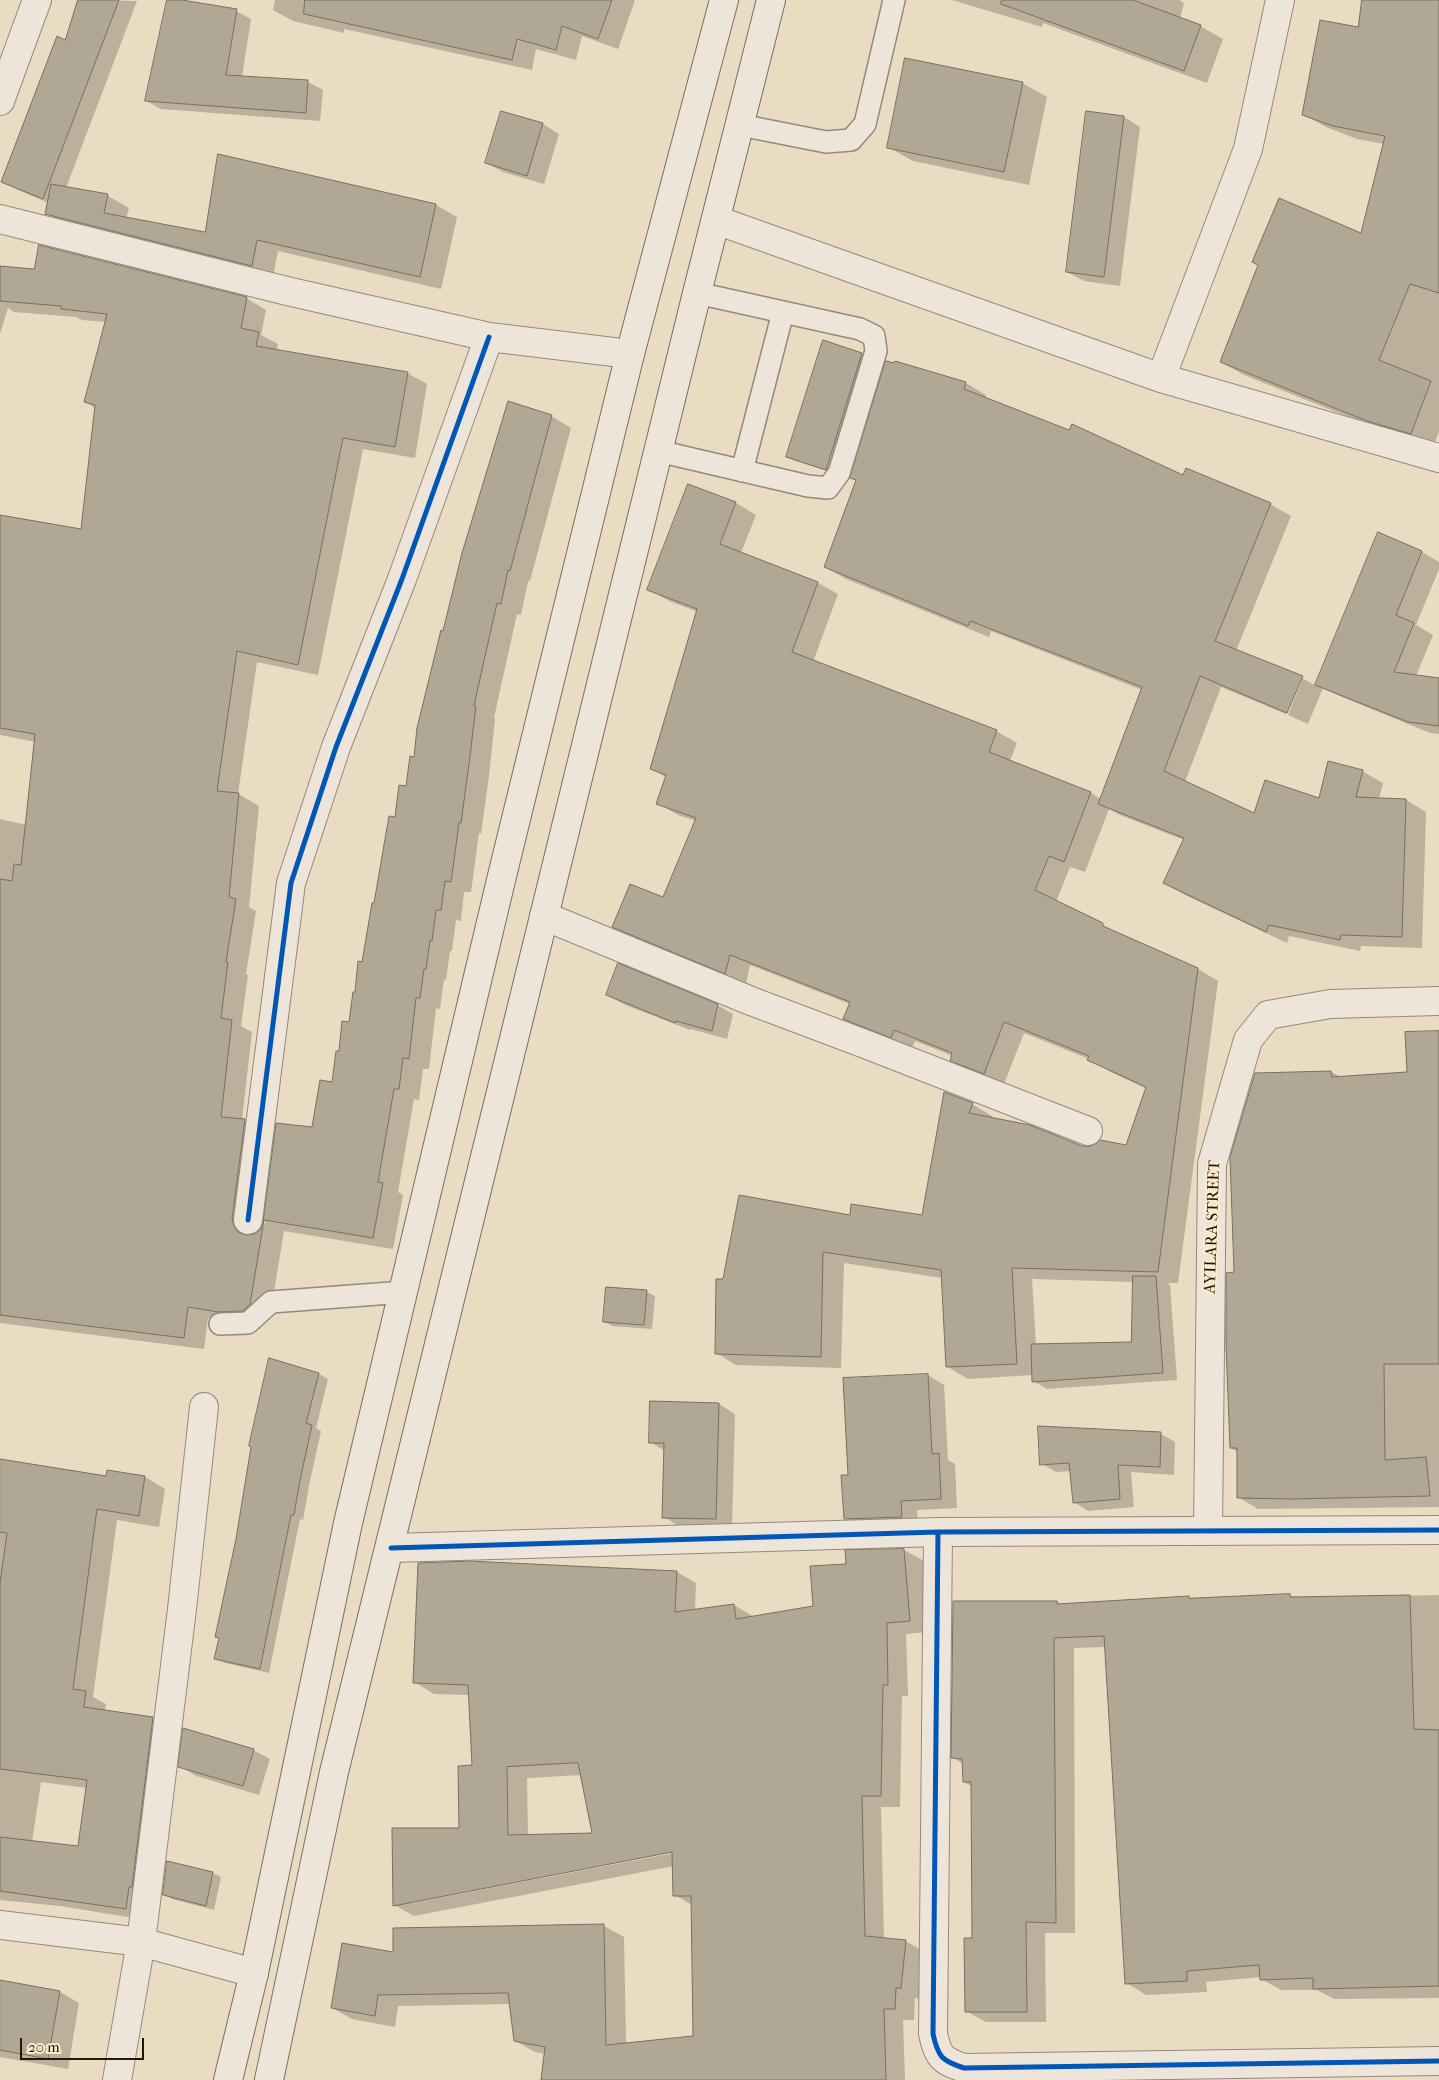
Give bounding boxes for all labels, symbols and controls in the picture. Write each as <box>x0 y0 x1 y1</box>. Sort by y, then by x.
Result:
street label: AYILARA STREET <box>1201 1160 1225 1294</box>
scale bar <box>22 2028 146 2060</box>
text: 20 m <box>28 2038 60 2056</box>

